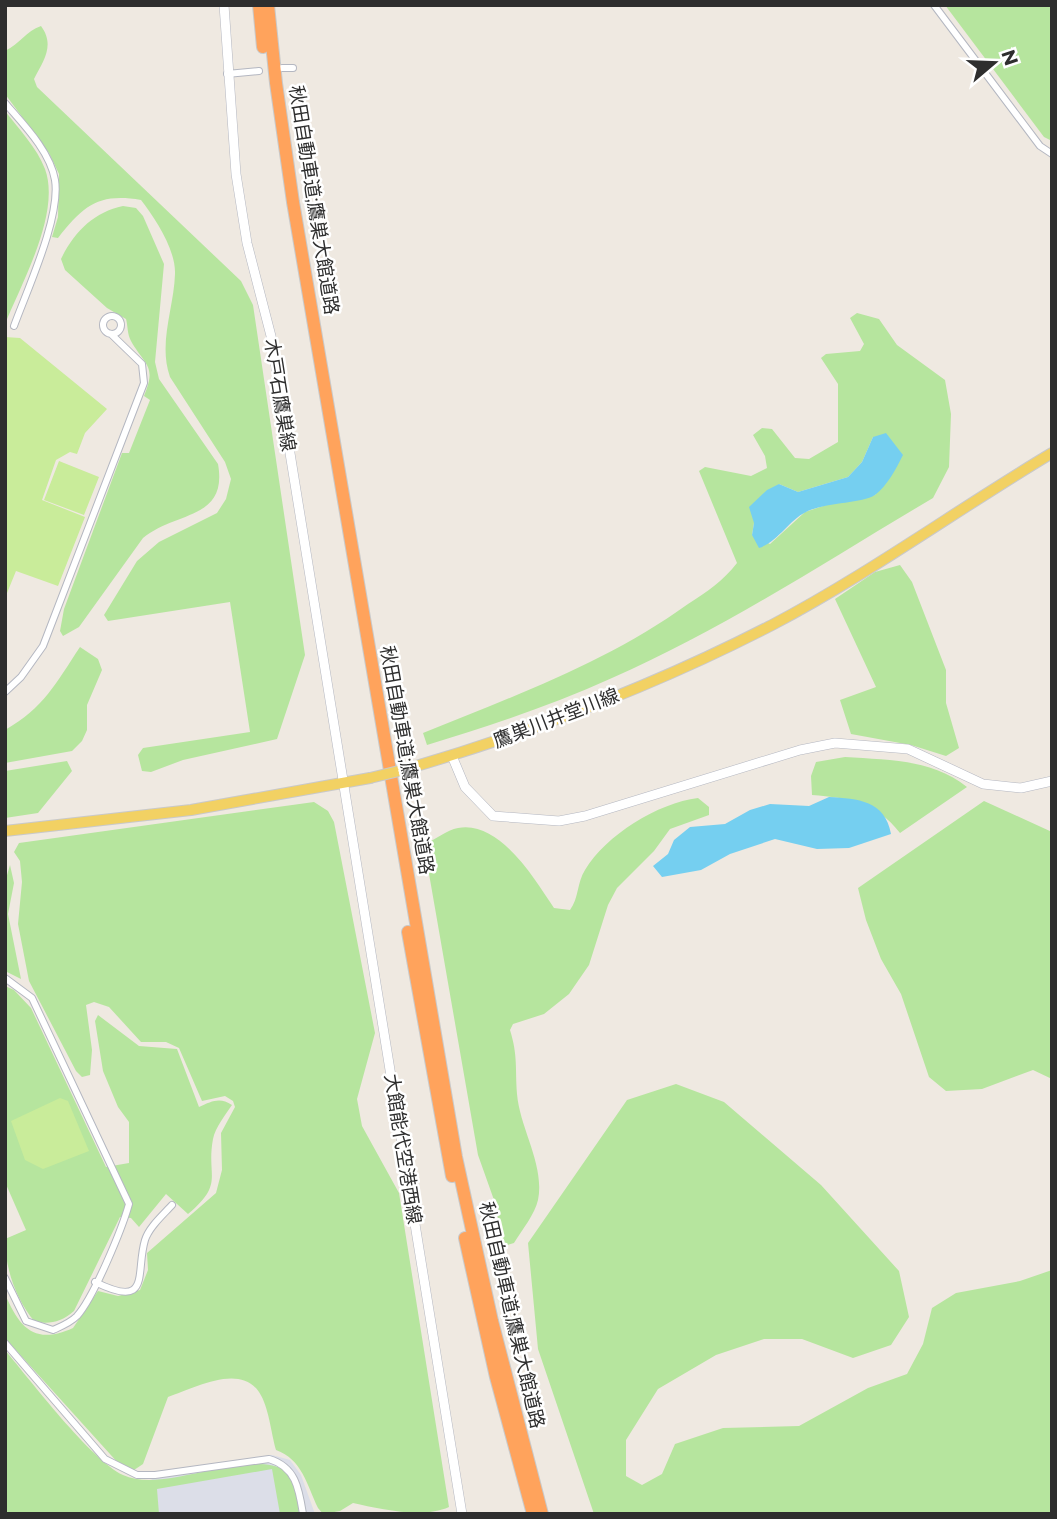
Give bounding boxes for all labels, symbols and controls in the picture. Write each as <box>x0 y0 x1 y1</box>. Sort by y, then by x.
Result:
north arrow <box>959 28 1029 98</box>
text: N <box>996 47 1023 69</box>
street label: 秋田自動車道;鷹巣大館道路 <box>284 84 344 316</box>
street label: 木戸石鷹巣線 <box>260 337 300 453</box>
street label: 秋田自動車道;鷹巣大館道路 <box>376 644 438 876</box>
street label: 鷹巣川井堂川線 <box>490 683 622 753</box>
street label: 大館能代空港西線 <box>380 1072 426 1226</box>
street label: 秋田自動車道;鷹巣大館道路 <box>475 1199 549 1431</box>

